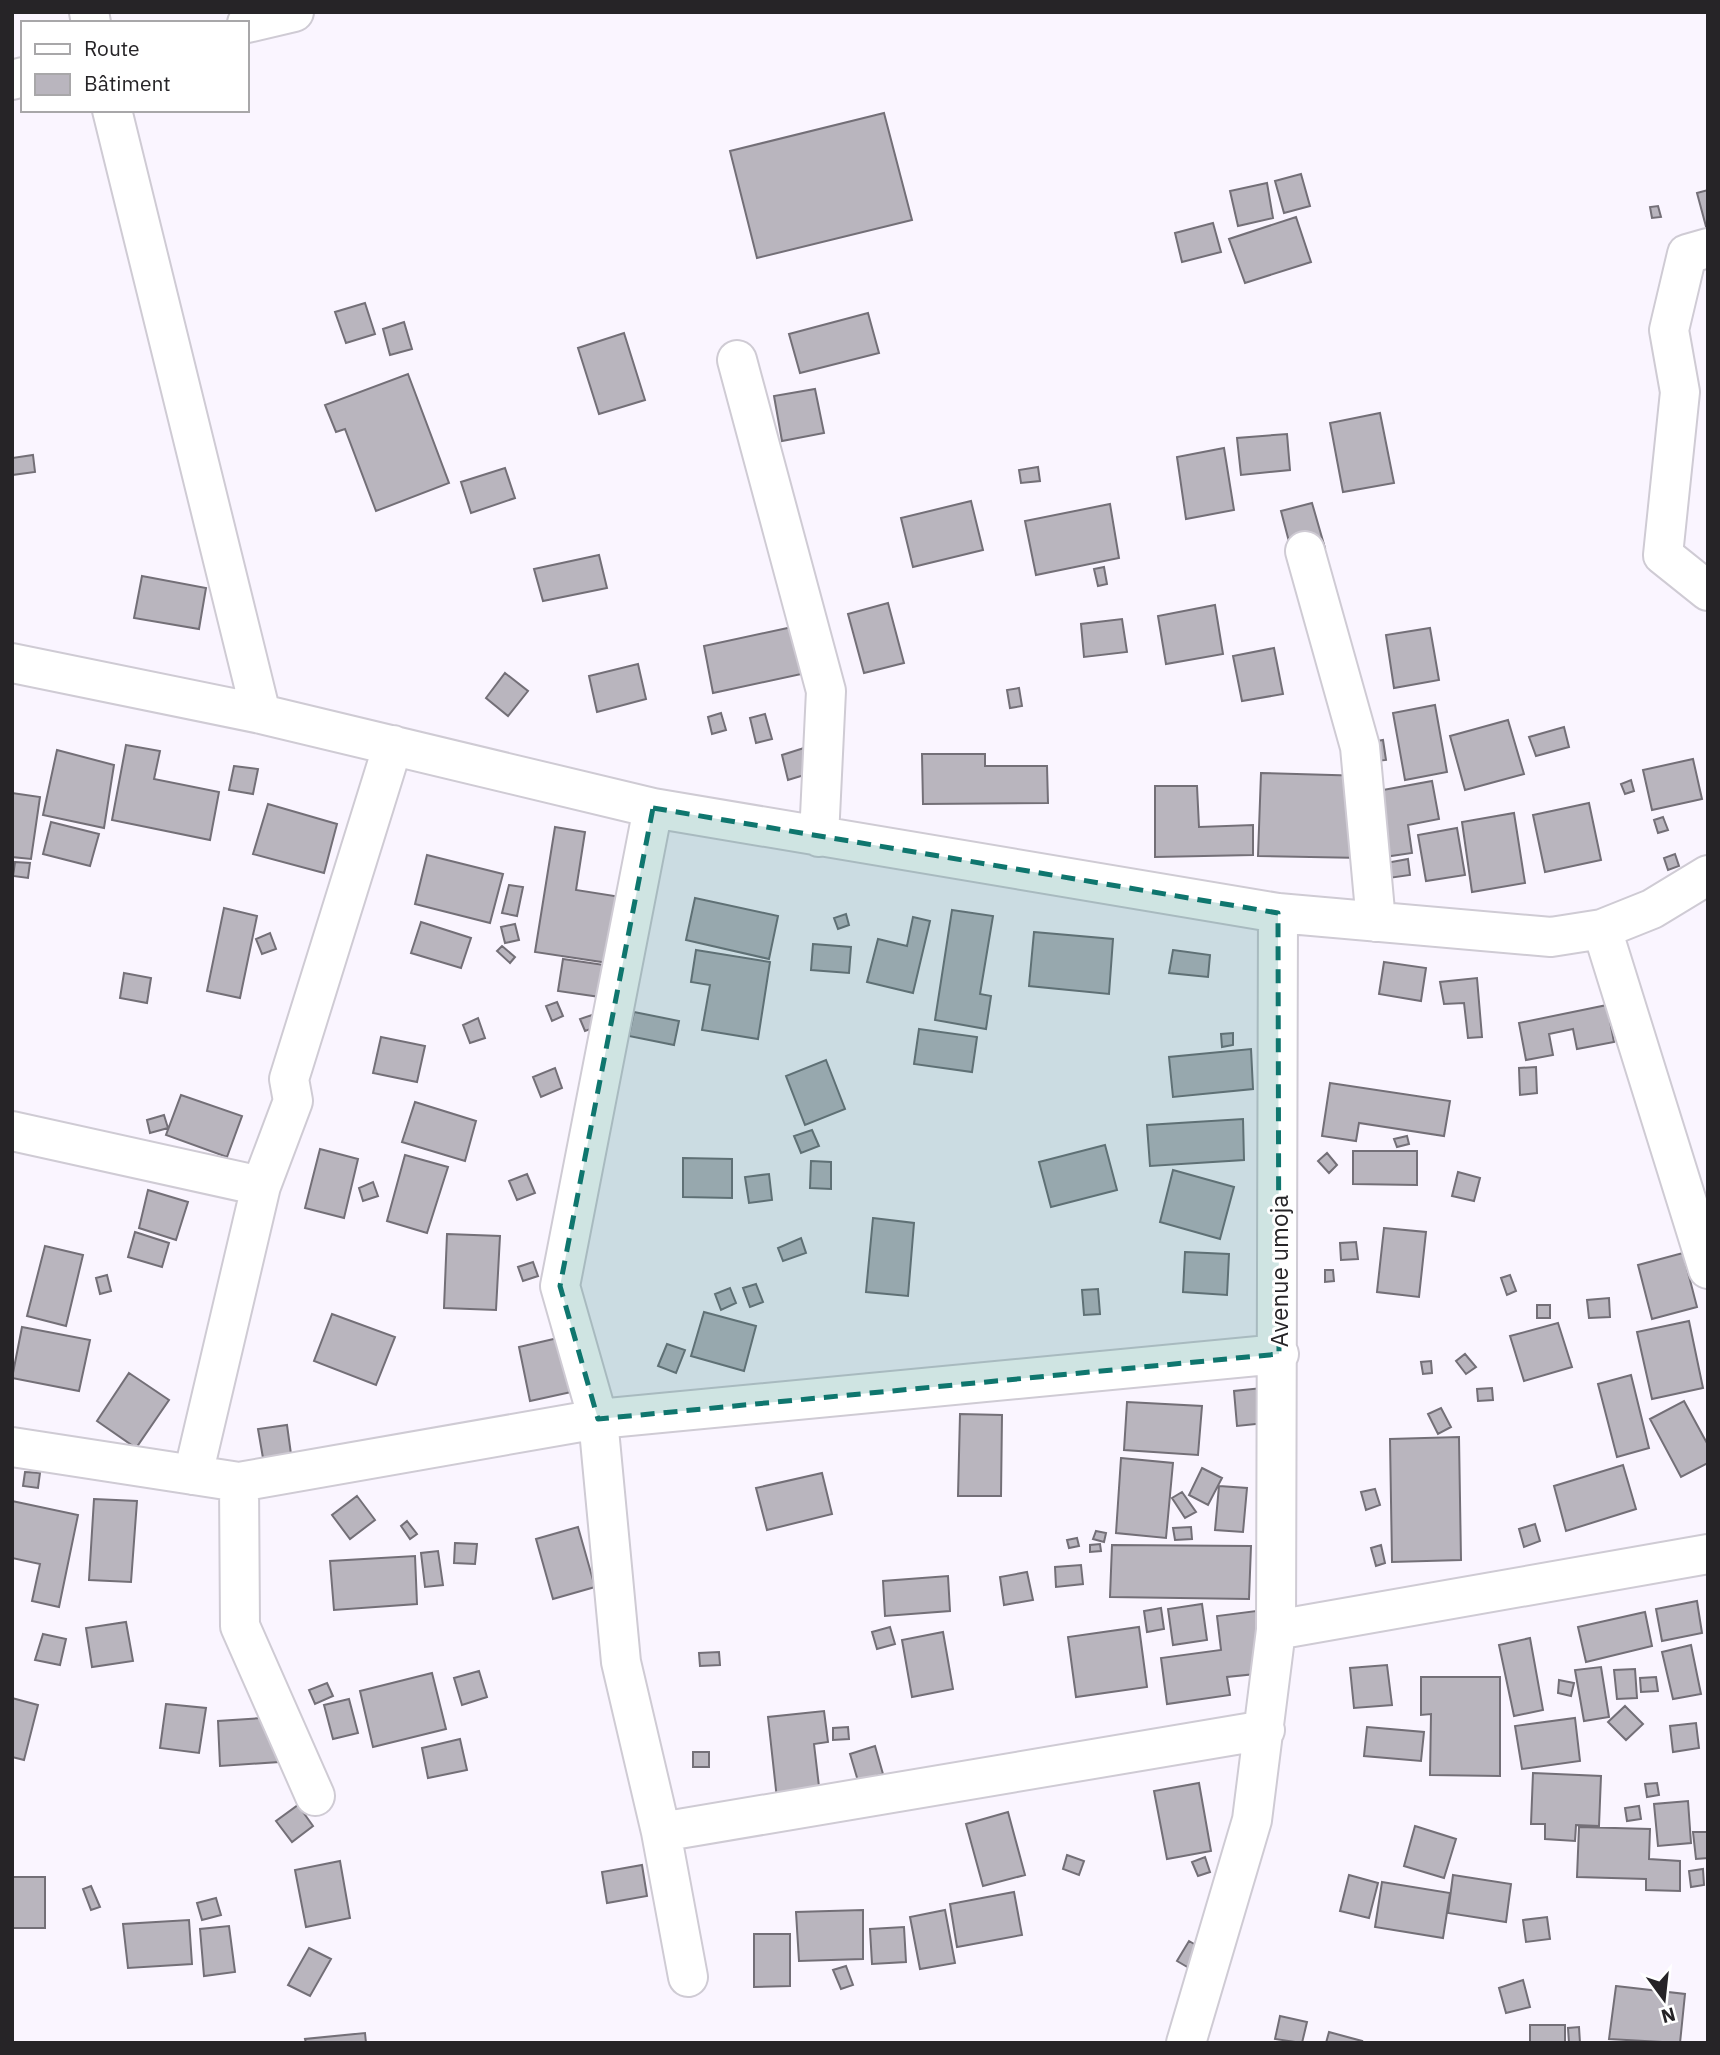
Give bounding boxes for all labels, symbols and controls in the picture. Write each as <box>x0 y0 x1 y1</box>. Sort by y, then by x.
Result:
legend <box>21 21 248 112</box>
text: Route <box>84 34 140 62</box>
text: Bâtiment <box>84 69 171 97</box>
street label: Avenue umoja <box>1263 1194 1295 1347</box>
north arrow <box>1629 1964 1699 2034</box>
text: N <box>1659 2002 1678 2029</box>

